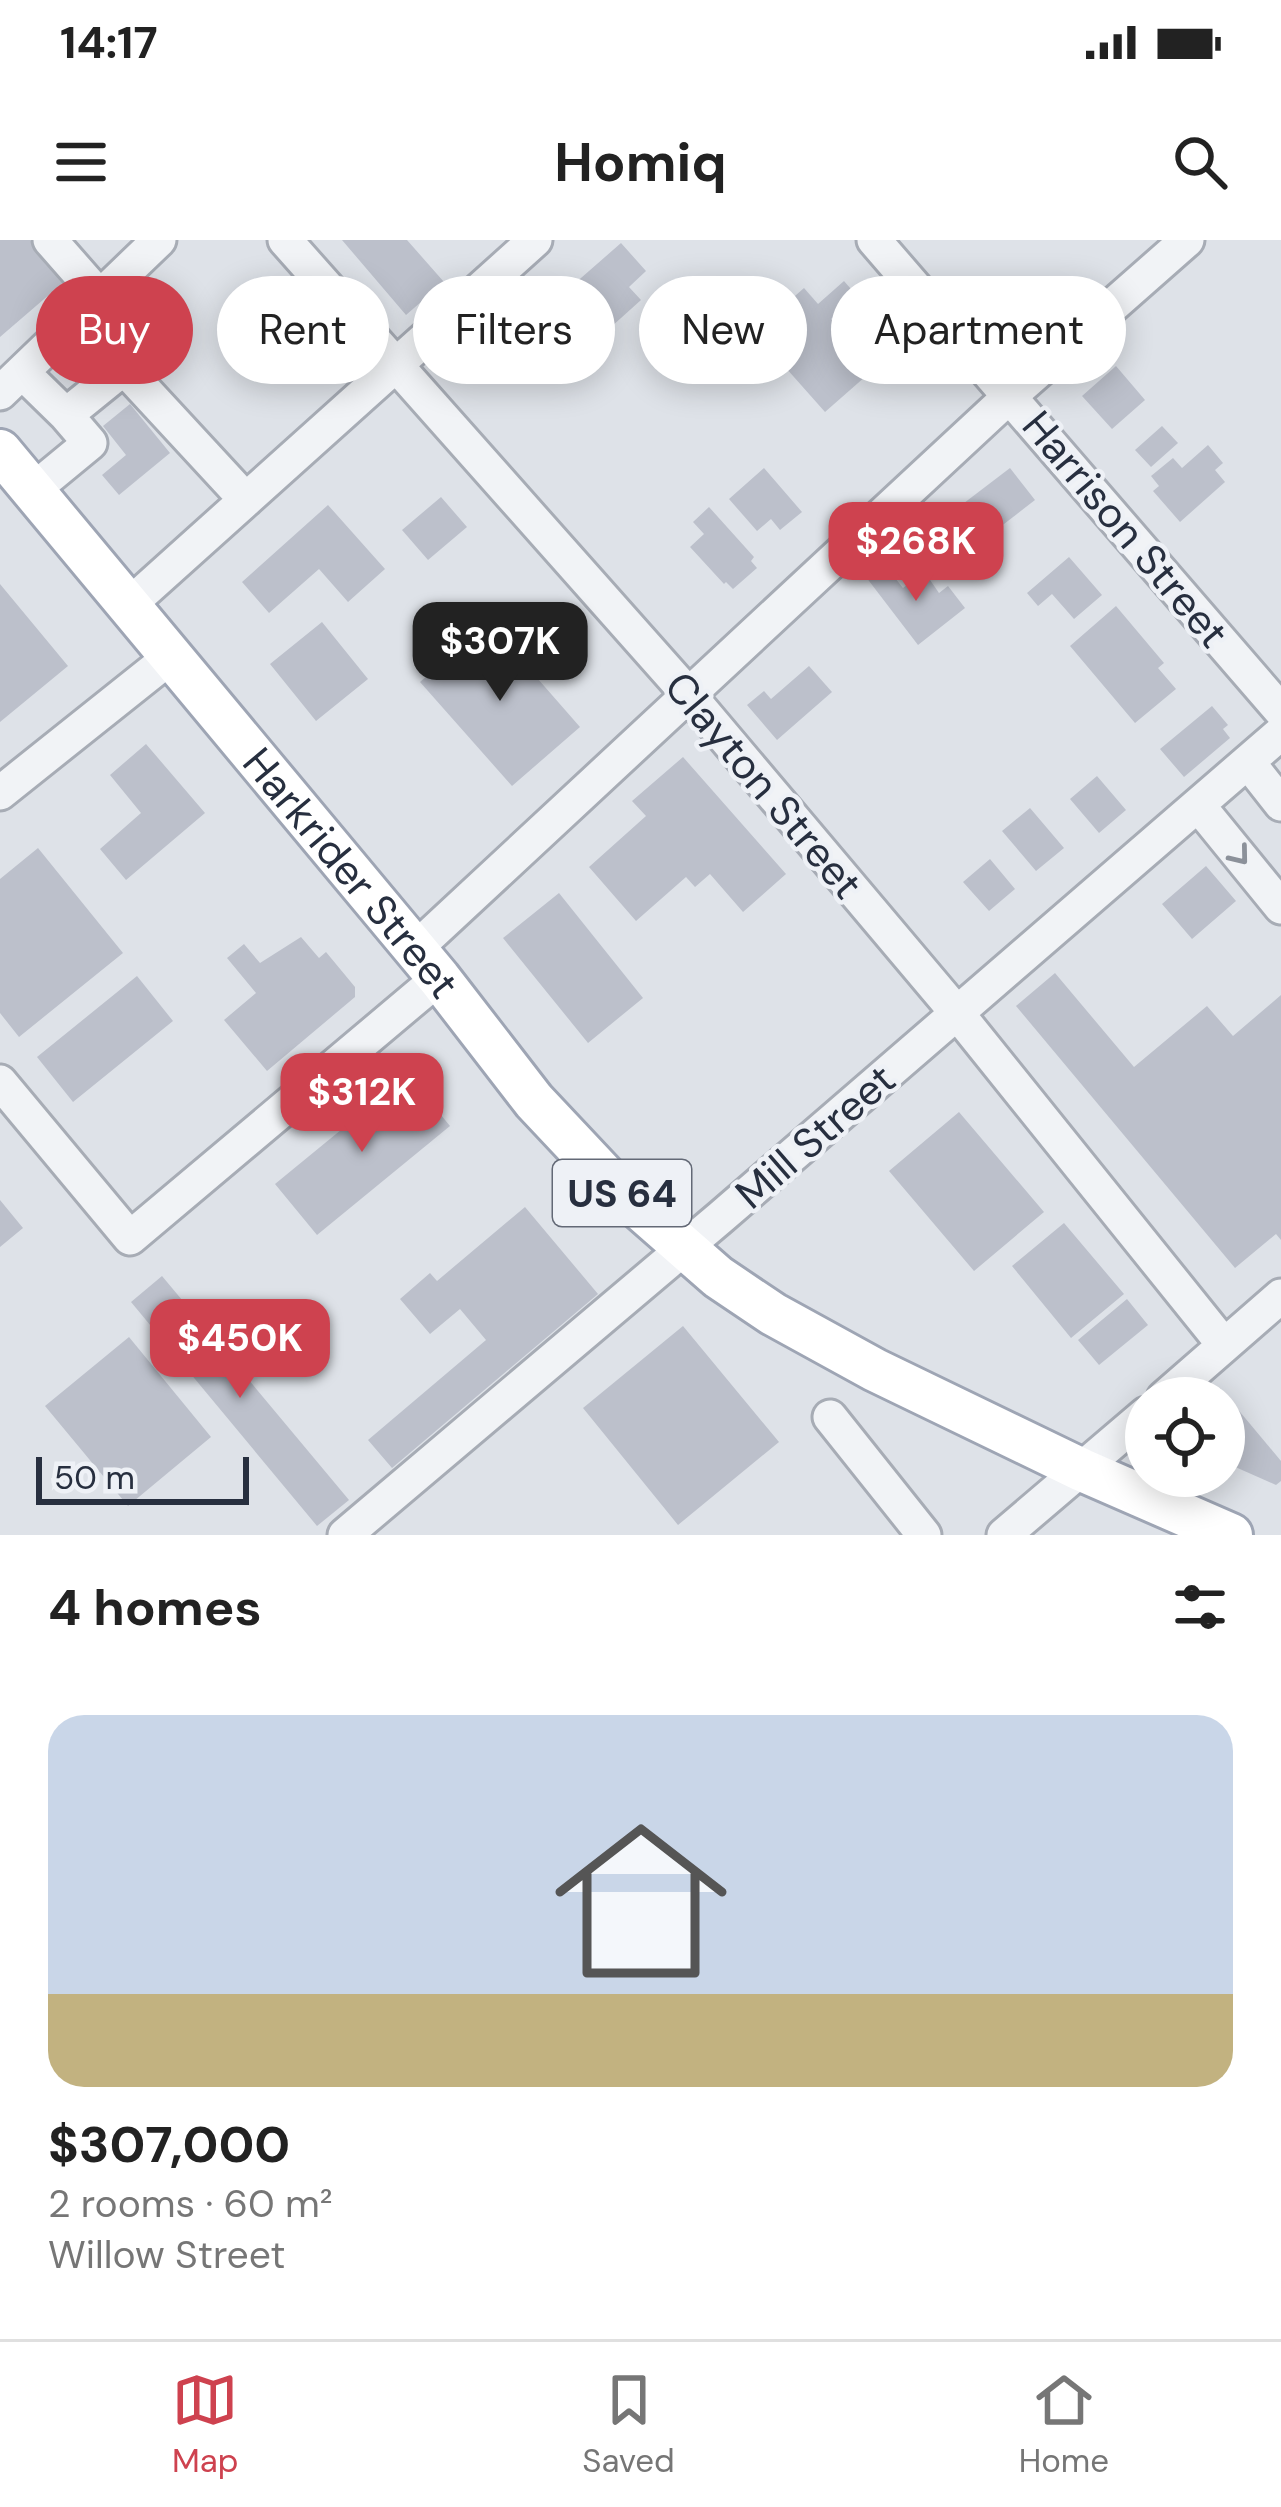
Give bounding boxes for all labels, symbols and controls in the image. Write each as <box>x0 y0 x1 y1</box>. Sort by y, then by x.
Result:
text: 14:17 <box>60 13 158 72</box>
text: Homiq <box>554 127 727 198</box>
icon: menu <box>48 129 114 195</box>
icon: search <box>1167 129 1233 195</box>
chip: Buy <box>36 276 193 384</box>
chip: Rent <box>217 276 389 384</box>
chip: Filters <box>413 276 615 384</box>
chip: New <box>639 276 807 384</box>
chip: Apartment <box>831 276 1126 384</box>
street label: Harrison Street <box>1010 399 1241 659</box>
pin: $268K <box>832 502 1000 604</box>
text: $268K <box>856 515 976 566</box>
pin: $307K <box>416 602 584 704</box>
text: $307K <box>440 615 560 666</box>
street label: Clayton Street <box>653 660 875 910</box>
street label: Harkrider Street <box>231 737 471 1009</box>
one-way arrow <box>1226 842 1247 864</box>
street label: Mill Street <box>724 1052 907 1221</box>
pin: $312K <box>278 1053 446 1155</box>
text: $312K <box>308 1066 416 1117</box>
road number: US 64 <box>553 1160 691 1226</box>
pin: $450K <box>156 1299 324 1401</box>
text: $450K <box>177 1312 303 1363</box>
map controls <box>1125 1377 1245 1497</box>
button: locate <box>1125 1377 1245 1497</box>
scale bar <box>36 1451 249 1504</box>
text: 50 m <box>54 1456 135 1499</box>
text: 4 homes <box>48 1574 262 1641</box>
icon: filters <box>1167 1574 1233 1640</box>
icon: home <box>533 1793 749 2009</box>
text: $307,000 <box>48 2111 290 2178</box>
text: 2 rooms · 60 m² <box>48 2178 333 2229</box>
text: Willow Street <box>48 2229 286 2280</box>
tab: Map <box>172 2367 238 2482</box>
tab: Saved <box>582 2367 675 2482</box>
tab: Home <box>1019 2367 1109 2482</box>

